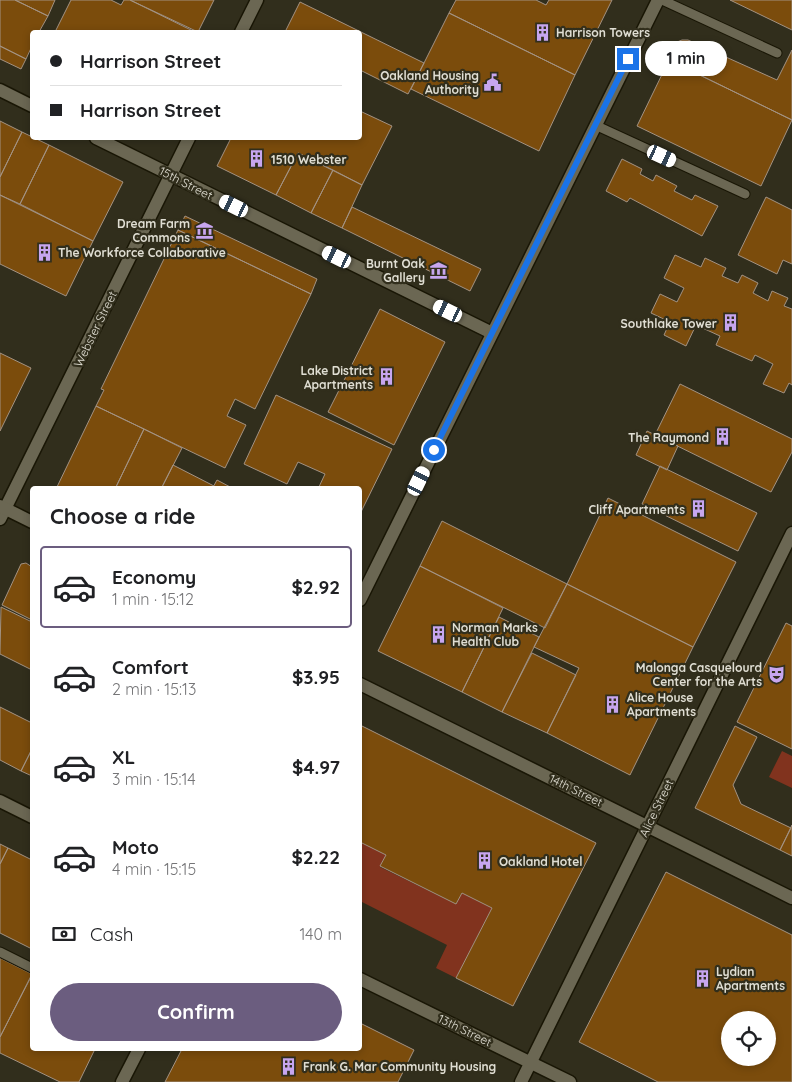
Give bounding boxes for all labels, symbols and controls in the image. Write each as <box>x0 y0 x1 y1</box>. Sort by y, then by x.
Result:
building icon: Harrison Towers <box>532 22 552 42</box>
place label: Harrison Towers <box>556 25 650 40</box>
callout: 1 min <box>646 42 728 76</box>
route end <box>617 48 639 70</box>
text: 1 min <box>667 48 705 68</box>
text: Harrison Street <box>80 49 221 73</box>
place label: Oakland Housing Authority <box>380 68 479 97</box>
public building icon: Oakland Housing Authority <box>483 72 503 92</box>
text: Harrison Street <box>80 98 221 122</box>
car <box>645 143 678 169</box>
building icon: 1510 Webster <box>247 149 267 169</box>
place label: 1510 Webster <box>271 152 347 167</box>
street label: 15th Street <box>157 163 215 203</box>
car <box>217 193 250 219</box>
place label: Dream Farm Commons <box>117 216 190 245</box>
museum icon: Dream Farm Commons <box>194 220 214 240</box>
building icon: The Workforce Collaborative <box>34 242 54 262</box>
car <box>320 244 353 270</box>
place label: The Workforce Collaborative <box>58 245 226 260</box>
place label: Burnt Oak Gallery <box>366 256 425 285</box>
museum icon: Burnt Oak Gallery <box>429 260 449 280</box>
street label: Webster Street <box>70 289 120 369</box>
car <box>431 298 464 324</box>
building icon: Southlake Tower <box>721 313 741 333</box>
place label: Southlake Tower <box>621 316 717 331</box>
place label: Lake District Apartments <box>300 363 373 392</box>
building icon: Lake District Apartments <box>377 367 397 387</box>
building icon: The Raymond <box>713 427 733 447</box>
place label: The Raymond <box>628 430 709 445</box>
route start <box>423 439 445 461</box>
car <box>405 464 432 498</box>
building icon: Cliff Apartments <box>689 499 709 519</box>
text: Choose a ride <box>50 502 195 530</box>
place label: Cliff Apartments <box>588 502 685 517</box>
icon: car <box>52 565 97 610</box>
text: Economy <box>112 565 196 589</box>
text: $2.92 <box>292 575 340 599</box>
text: 1 min · 15:12 <box>112 589 194 609</box>
place label: Norman Marks Health Club <box>452 620 538 649</box>
building icon: Norman Marks Health Club <box>428 624 448 644</box>
icon: car <box>52 655 97 700</box>
text: Comfort <box>112 655 189 679</box>
place label: Malonga Casquelourd Center for the Arts <box>636 660 762 689</box>
theatre icon: Malonga Casquelourd Center for the Arts <box>766 664 786 684</box>
text: $3.95 <box>292 665 340 689</box>
text: 2 min · 15:13 <box>112 679 196 699</box>
place label: Alice House Apartments <box>627 690 696 719</box>
building icon: Alice House Apartments <box>603 694 623 714</box>
icon: car <box>52 745 97 790</box>
text: XL <box>112 745 135 769</box>
text: $4.97 <box>292 755 340 779</box>
text: 3 min · 15:14 <box>112 769 196 789</box>
street label: 14th Street <box>547 771 605 809</box>
street label: Alice Street <box>636 777 676 839</box>
icon: car <box>52 835 97 880</box>
text: Moto <box>112 835 159 859</box>
text: $2.22 <box>291 845 340 869</box>
building icon: Oakland Hotel <box>475 851 495 871</box>
place label: Oakland Hotel <box>499 854 583 869</box>
text: 4 min · 15:15 <box>112 859 196 879</box>
icon: cash <box>50 920 78 948</box>
text: Cash <box>90 922 134 946</box>
text: 140 m <box>299 924 342 944</box>
place label: Lydian Apartments <box>716 964 785 993</box>
building icon: Lydian Apartments <box>692 968 712 988</box>
button: Confirm <box>50 983 342 1041</box>
street label: 13th Street <box>436 1011 494 1049</box>
map controls <box>721 1011 776 1066</box>
button: locate <box>721 1011 776 1066</box>
building icon: Frank G. Mar Community Housing <box>279 1056 299 1076</box>
place label: Frank G. Mar Community Housing <box>303 1059 496 1074</box>

